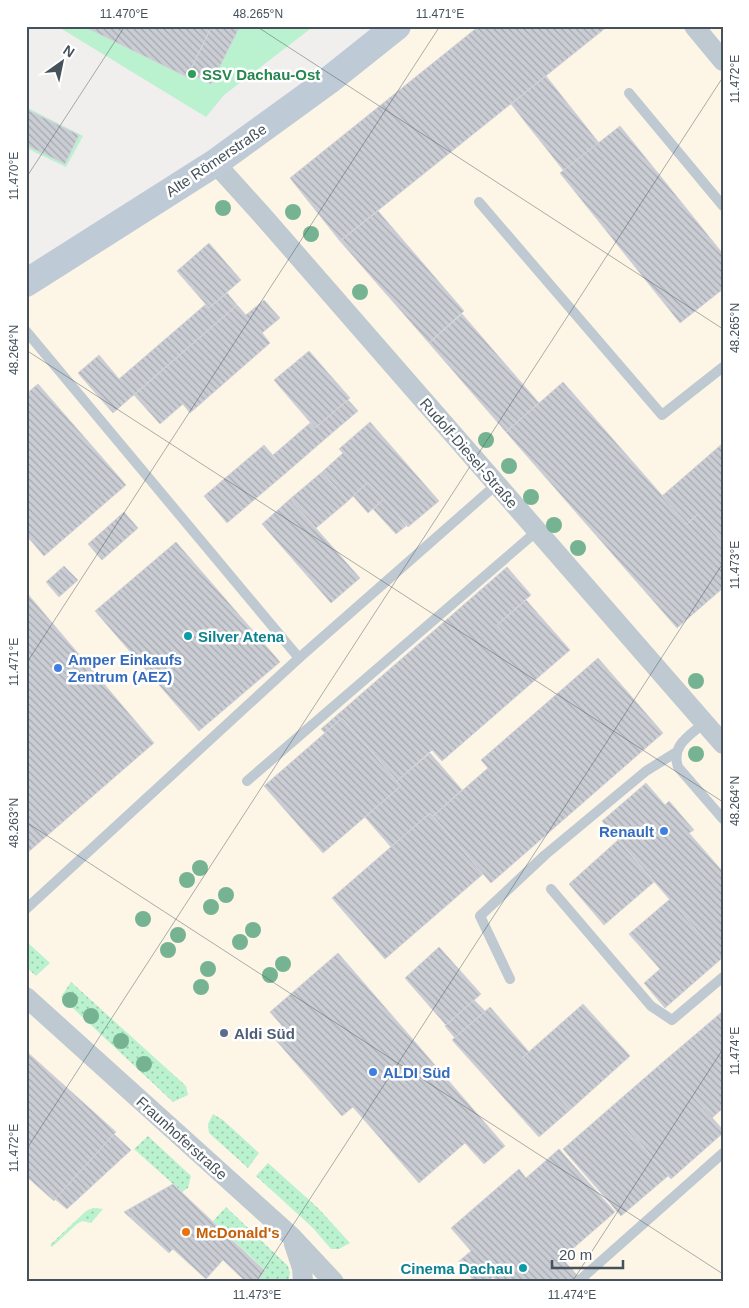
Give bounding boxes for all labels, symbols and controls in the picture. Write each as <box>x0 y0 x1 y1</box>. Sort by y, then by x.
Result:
text: 11.470°E <box>100 7 148 21</box>
text: 48.265°N <box>233 7 283 21</box>
text: 11.471°E <box>416 7 464 21</box>
north arrow <box>38 38 88 88</box>
text: N <box>60 42 78 61</box>
text: 11.472°E <box>728 55 742 103</box>
place label: SSV Dachau-Ost <box>202 66 320 83</box>
marker: SSV Dachau-Ost <box>186 68 198 80</box>
street label: Alte Römerstraße <box>163 120 269 200</box>
text: 11.470°E <box>7 152 21 200</box>
text: 48.265°N <box>728 303 742 353</box>
text: 48.264°N <box>7 325 21 375</box>
street label: Rudolf-Diesel-Straße <box>417 395 521 511</box>
text: 11.473°E <box>728 541 742 589</box>
place label: Silver Atena <box>198 628 285 645</box>
marker: Silver Atena <box>182 630 194 642</box>
text: 11.471°E <box>7 638 21 686</box>
place label: Amper Einkaufs Zentrum (AEZ) <box>68 651 182 685</box>
marker: Amper Einkaufs Zentrum (AEZ) <box>52 662 64 674</box>
text: 48.264°N <box>728 776 742 826</box>
text: 48.263°N <box>7 798 21 848</box>
place label: Renault <box>599 823 654 840</box>
marker: Renault <box>658 825 670 837</box>
place label: Aldi Süd <box>234 1025 295 1042</box>
marker: Aldi Süd <box>218 1027 230 1039</box>
text: 11.474°E <box>728 1027 742 1075</box>
place label: ALDI Süd <box>383 1064 451 1081</box>
marker: ALDI Süd <box>367 1066 379 1078</box>
street label: Fraunhoferstraße <box>133 1093 231 1183</box>
text: 11.472°E <box>7 1124 21 1172</box>
place label: McDonald's <box>196 1224 280 1241</box>
marker: McDonald's <box>180 1226 192 1238</box>
scale bar <box>552 1238 623 1270</box>
text: 20 m <box>559 1246 592 1263</box>
place label: Cinema Dachau <box>400 1260 513 1277</box>
marker: Cinema Dachau <box>517 1262 529 1274</box>
text: 11.473°E <box>233 1288 281 1302</box>
text: 11.474°E <box>548 1288 596 1302</box>

